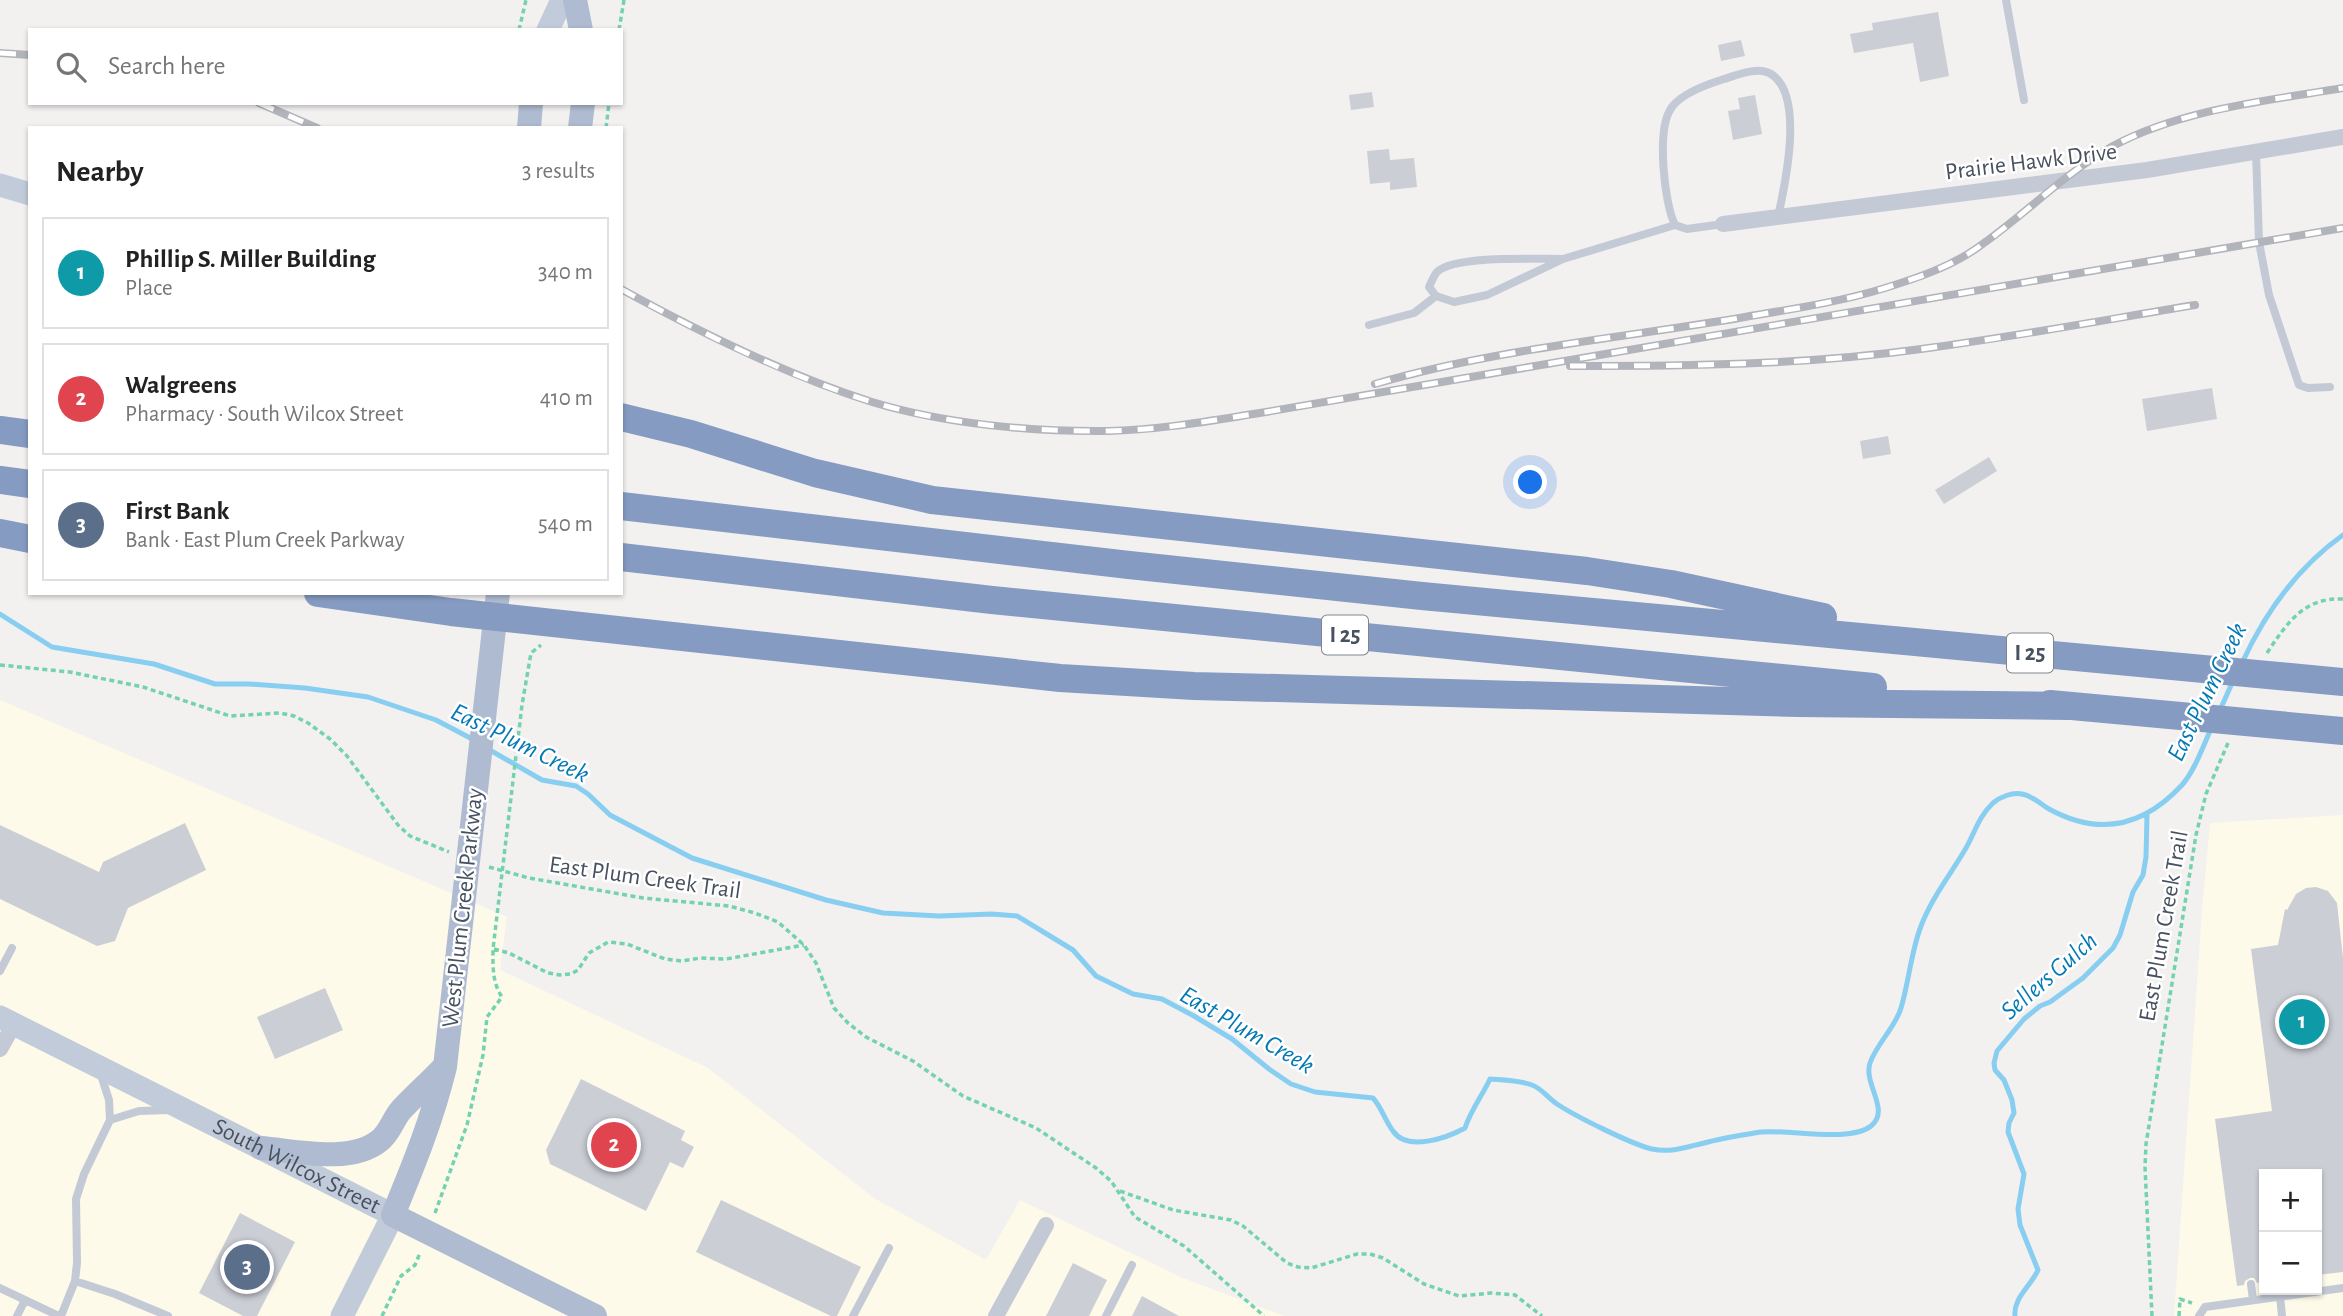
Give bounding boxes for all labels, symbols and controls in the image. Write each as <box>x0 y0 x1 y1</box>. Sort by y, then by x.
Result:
search box <box>28 28 623 105</box>
icon: search <box>52 48 90 86</box>
text: Search here <box>108 53 226 79</box>
street label: Prairie Hawk Drive <box>1944 140 2118 184</box>
text: Nearby <box>56 157 144 187</box>
text: 3 results <box>522 160 595 183</box>
text: Phillip S. Miller Building <box>125 246 375 272</box>
text: 1 <box>77 261 85 284</box>
text: 340 m <box>538 261 593 284</box>
text: Place <box>125 277 173 300</box>
text: Walgreens <box>125 372 237 398</box>
text: 2 <box>76 387 86 410</box>
text: 410 m <box>540 387 593 410</box>
text: Pharmacy · South Wilcox Street <box>125 403 403 426</box>
your location <box>1513 465 1547 499</box>
text: First Bank <box>125 498 229 524</box>
text: 3 <box>76 513 86 536</box>
text: 540 m <box>538 513 593 536</box>
text: Bank · East Plum Creek Parkway <box>125 529 405 552</box>
road number: I 25 <box>1322 615 1368 654</box>
water label: East Plum Creek <box>2162 619 2252 765</box>
road number: I 25 <box>2007 634 2053 673</box>
water label: East Plum Creek <box>447 698 593 788</box>
street label: West Plum Creek Parkway <box>438 787 488 1029</box>
street label: East Plum Creek Trail <box>2135 829 2193 1023</box>
street label: East Plum Creek Trail <box>547 853 743 903</box>
water label: Sellers Gulch <box>1996 927 2102 1025</box>
water label: East Plum Creek <box>1176 981 1318 1079</box>
pin: 1 <box>2279 996 2325 1048</box>
street label: South Wilcox Street <box>209 1114 384 1219</box>
pin: 2 <box>591 1119 637 1171</box>
map controls <box>2259 1169 2322 1295</box>
button: + <box>2259 1169 2322 1232</box>
button: − <box>2259 1232 2322 1295</box>
pin: 3 <box>224 1241 270 1293</box>

